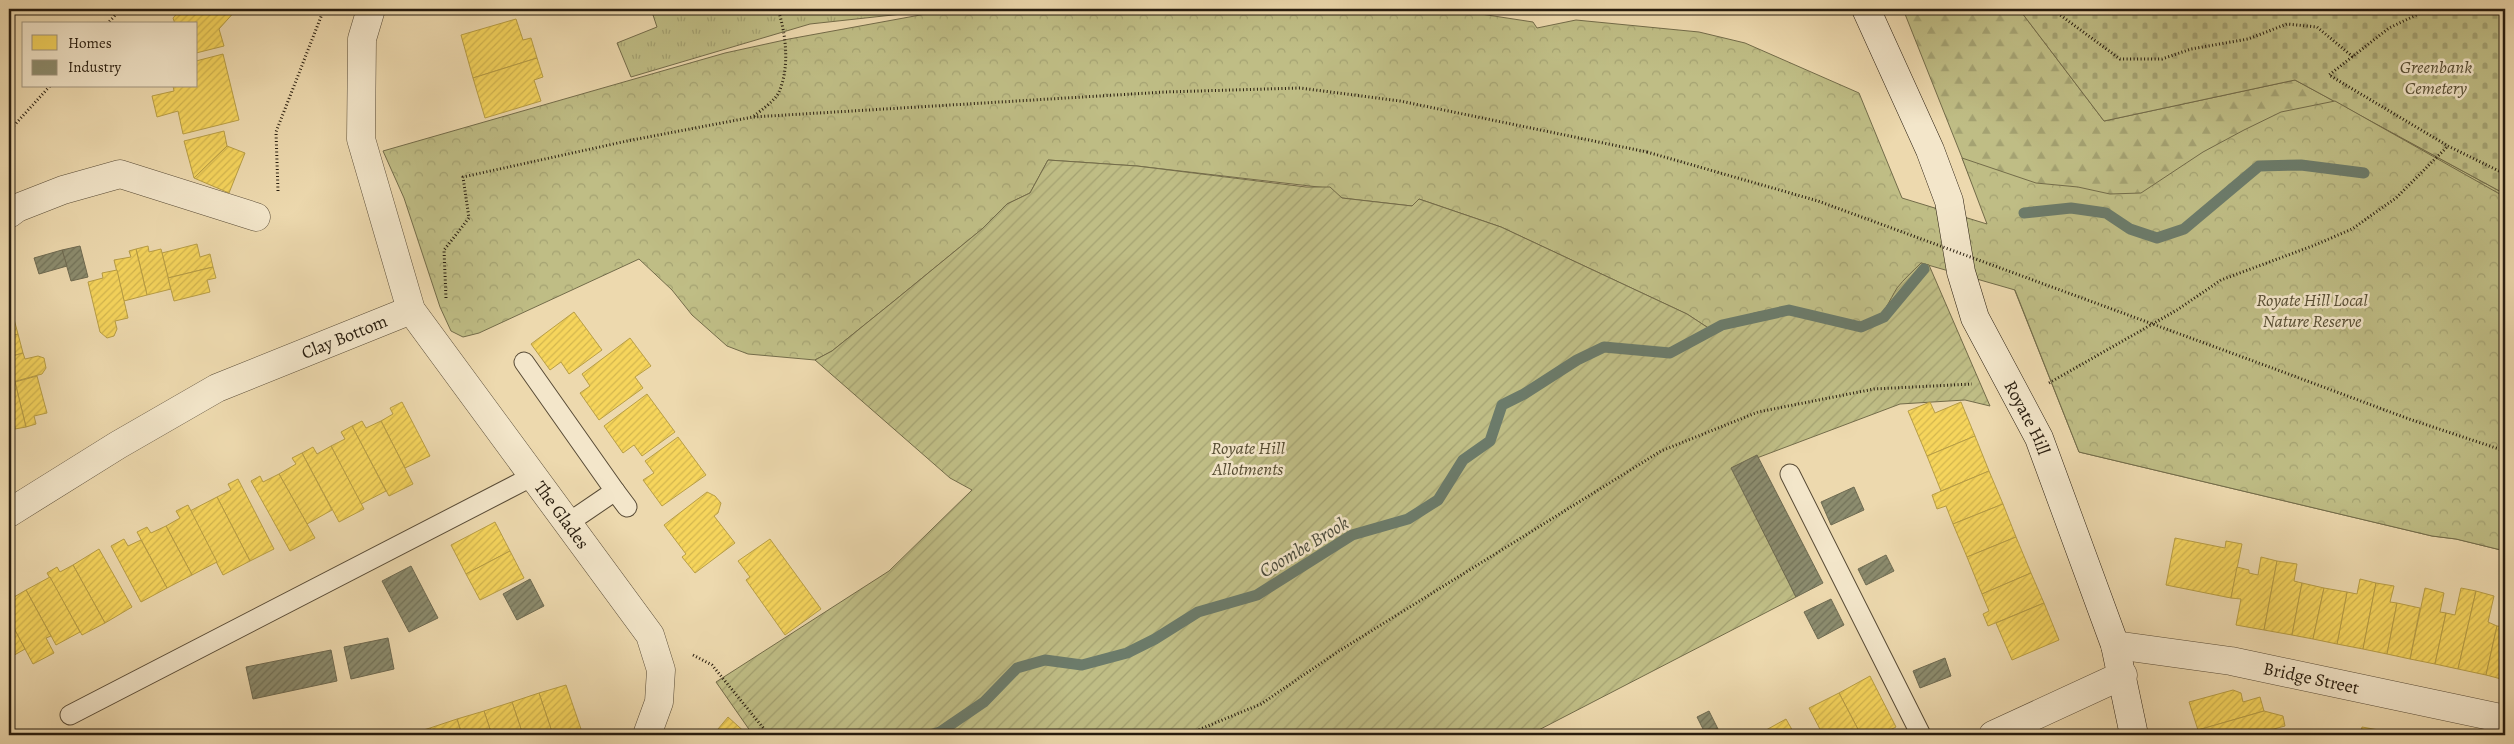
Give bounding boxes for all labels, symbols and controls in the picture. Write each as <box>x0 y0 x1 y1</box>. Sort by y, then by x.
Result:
legend <box>22 22 198 88</box>
text: Homes <box>68 33 112 53</box>
park label: Greenbank Cemetery <box>2400 55 2472 100</box>
text: Industry <box>68 57 122 77</box>
park label: Royate Hill Local Nature Reserve <box>2256 288 2368 333</box>
street label: Clay Bottom <box>298 309 391 365</box>
street label: Royate Hill <box>1999 376 2056 458</box>
park label: Royate Hill Allotments <box>1211 436 1285 481</box>
street label: The Glades <box>529 476 595 554</box>
water label: Coombe Brook <box>1254 510 1354 584</box>
street label: Bridge Street <box>2261 656 2361 700</box>

